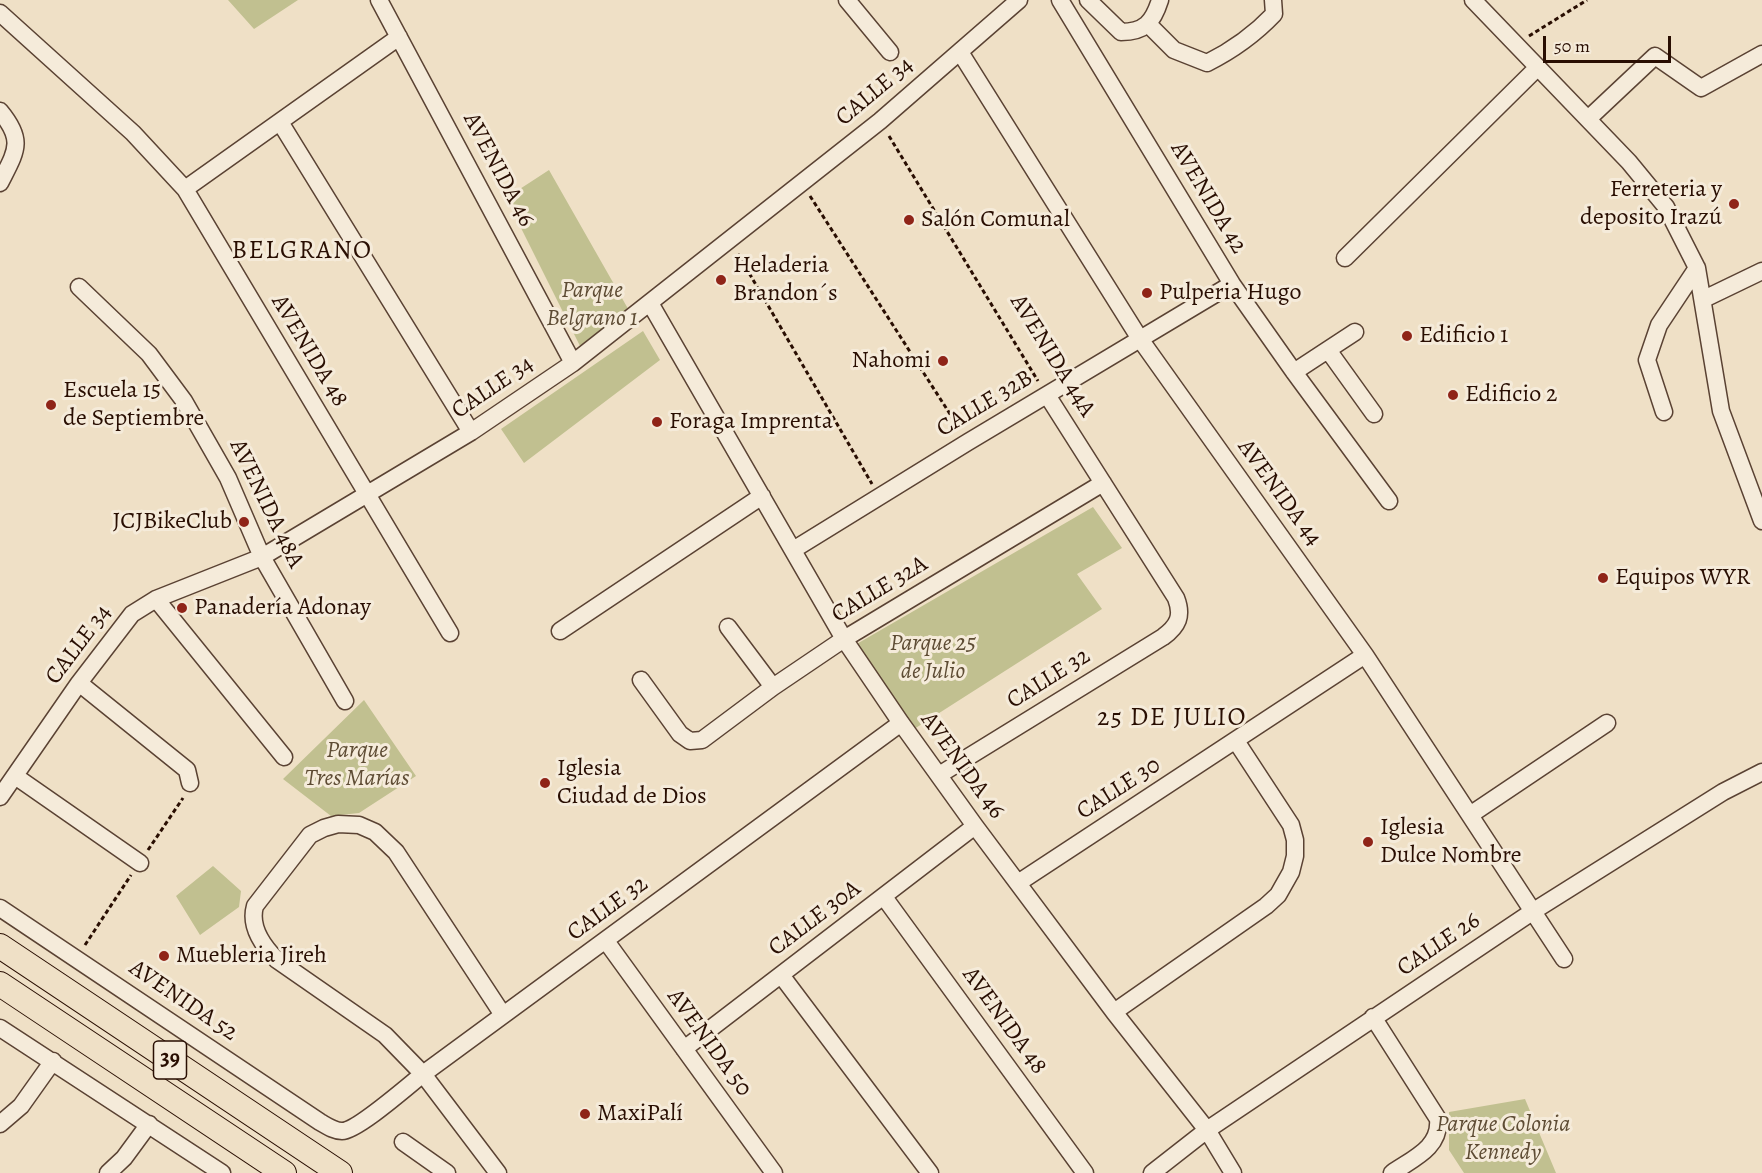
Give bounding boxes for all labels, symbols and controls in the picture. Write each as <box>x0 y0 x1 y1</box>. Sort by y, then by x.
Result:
scale bar <box>1546 24 1674 62</box>
text: 50 m <box>1554 34 1590 58</box>
street label: CALLE 34 <box>830 51 920 133</box>
street label: AVENIDA 46 <box>456 108 540 232</box>
street label: AVENIDA 42 <box>1163 137 1253 259</box>
place label: Ferreteria y deposito Irazú <box>1580 176 1722 232</box>
marker: Ferreteria y deposito Irazú <box>1727 197 1741 211</box>
place label: Salón Comunal <box>921 206 1070 234</box>
marker: Salón Comunal <box>902 213 916 227</box>
district label: BELGRANO <box>231 236 373 268</box>
place label: Heladeria Brandon´s <box>733 252 838 308</box>
marker: Heladeria Brandon´s <box>714 273 728 287</box>
park label: Parque Belgrano 1 <box>546 277 638 333</box>
place label: Pulperia Hugo <box>1159 279 1301 307</box>
marker: Pulperia Hugo <box>1140 286 1154 300</box>
street label: AVENIDA 44A <box>1003 289 1101 423</box>
street label: AVENIDA 48 <box>264 290 354 412</box>
place label: Edificio 1 <box>1419 322 1508 350</box>
marker: Edificio 1 <box>1400 329 1414 343</box>
place label: Nahomi <box>852 347 931 375</box>
street label: CALLE 34 <box>447 350 539 426</box>
marker: Nahomi <box>936 354 950 368</box>
street label: CALLE 32B <box>932 364 1038 444</box>
place label: Escuela 15 de Septiembre <box>63 377 204 433</box>
place label: Edificio 2 <box>1465 381 1557 409</box>
marker: Edificio 2 <box>1446 388 1460 402</box>
marker: Escuela 15 de Septiembre <box>44 398 58 412</box>
place label: Foraga Imprenta <box>669 408 833 436</box>
marker: Foraga Imprenta <box>650 415 664 429</box>
street label: AVENIDA 44 <box>1231 434 1327 552</box>
street label: AVENIDA 48A <box>222 435 310 573</box>
place label: JCJBikeClub <box>112 508 232 536</box>
marker: JCJBikeClub <box>237 515 251 529</box>
street label: CALLE 32A <box>827 550 933 630</box>
place label: Equipos WYR <box>1615 564 1750 592</box>
marker: Equipos WYR <box>1596 571 1610 585</box>
place label: Panadería Adonay <box>194 594 371 622</box>
street label: CALLE 34 <box>40 600 118 690</box>
marker: Panadería Adonay <box>175 601 189 615</box>
park label: Parque 25 de Julio <box>890 630 976 686</box>
street label: CALLE 32 <box>1002 642 1096 716</box>
district label: 25 DE JULIO <box>1097 703 1247 735</box>
street label: AVENIDA 46 <box>914 707 1010 825</box>
park label: Parque Tres Marías <box>305 737 409 793</box>
street label: CALLE 30 <box>1072 751 1166 827</box>
place label: Iglesia Ciudad de Dios <box>557 755 707 811</box>
marker: Iglesia Ciudad de Dios <box>538 776 552 790</box>
place label: Iglesia Dulce Nombre <box>1380 814 1522 870</box>
marker: Iglesia Dulce Nombre <box>1361 835 1375 849</box>
street label: CALLE 32 <box>562 870 654 948</box>
street label: CALLE 30A <box>763 875 867 963</box>
street label: CALLE 26 <box>1392 907 1486 983</box>
place label: Muebleria Jireh <box>176 942 327 970</box>
marker: Muebleria Jireh <box>157 949 171 963</box>
street label: AVENIDA 52 <box>123 954 243 1048</box>
street label: AVENIDA 48 <box>955 962 1053 1080</box>
street label: AVENIDA 50 <box>660 983 758 1103</box>
road number: 39 <box>154 1041 186 1079</box>
place label: MaxiPalí <box>597 1100 683 1128</box>
marker: MaxiPalí <box>578 1107 592 1121</box>
park label: Parque Colonia Kennedy <box>1436 1111 1570 1167</box>

